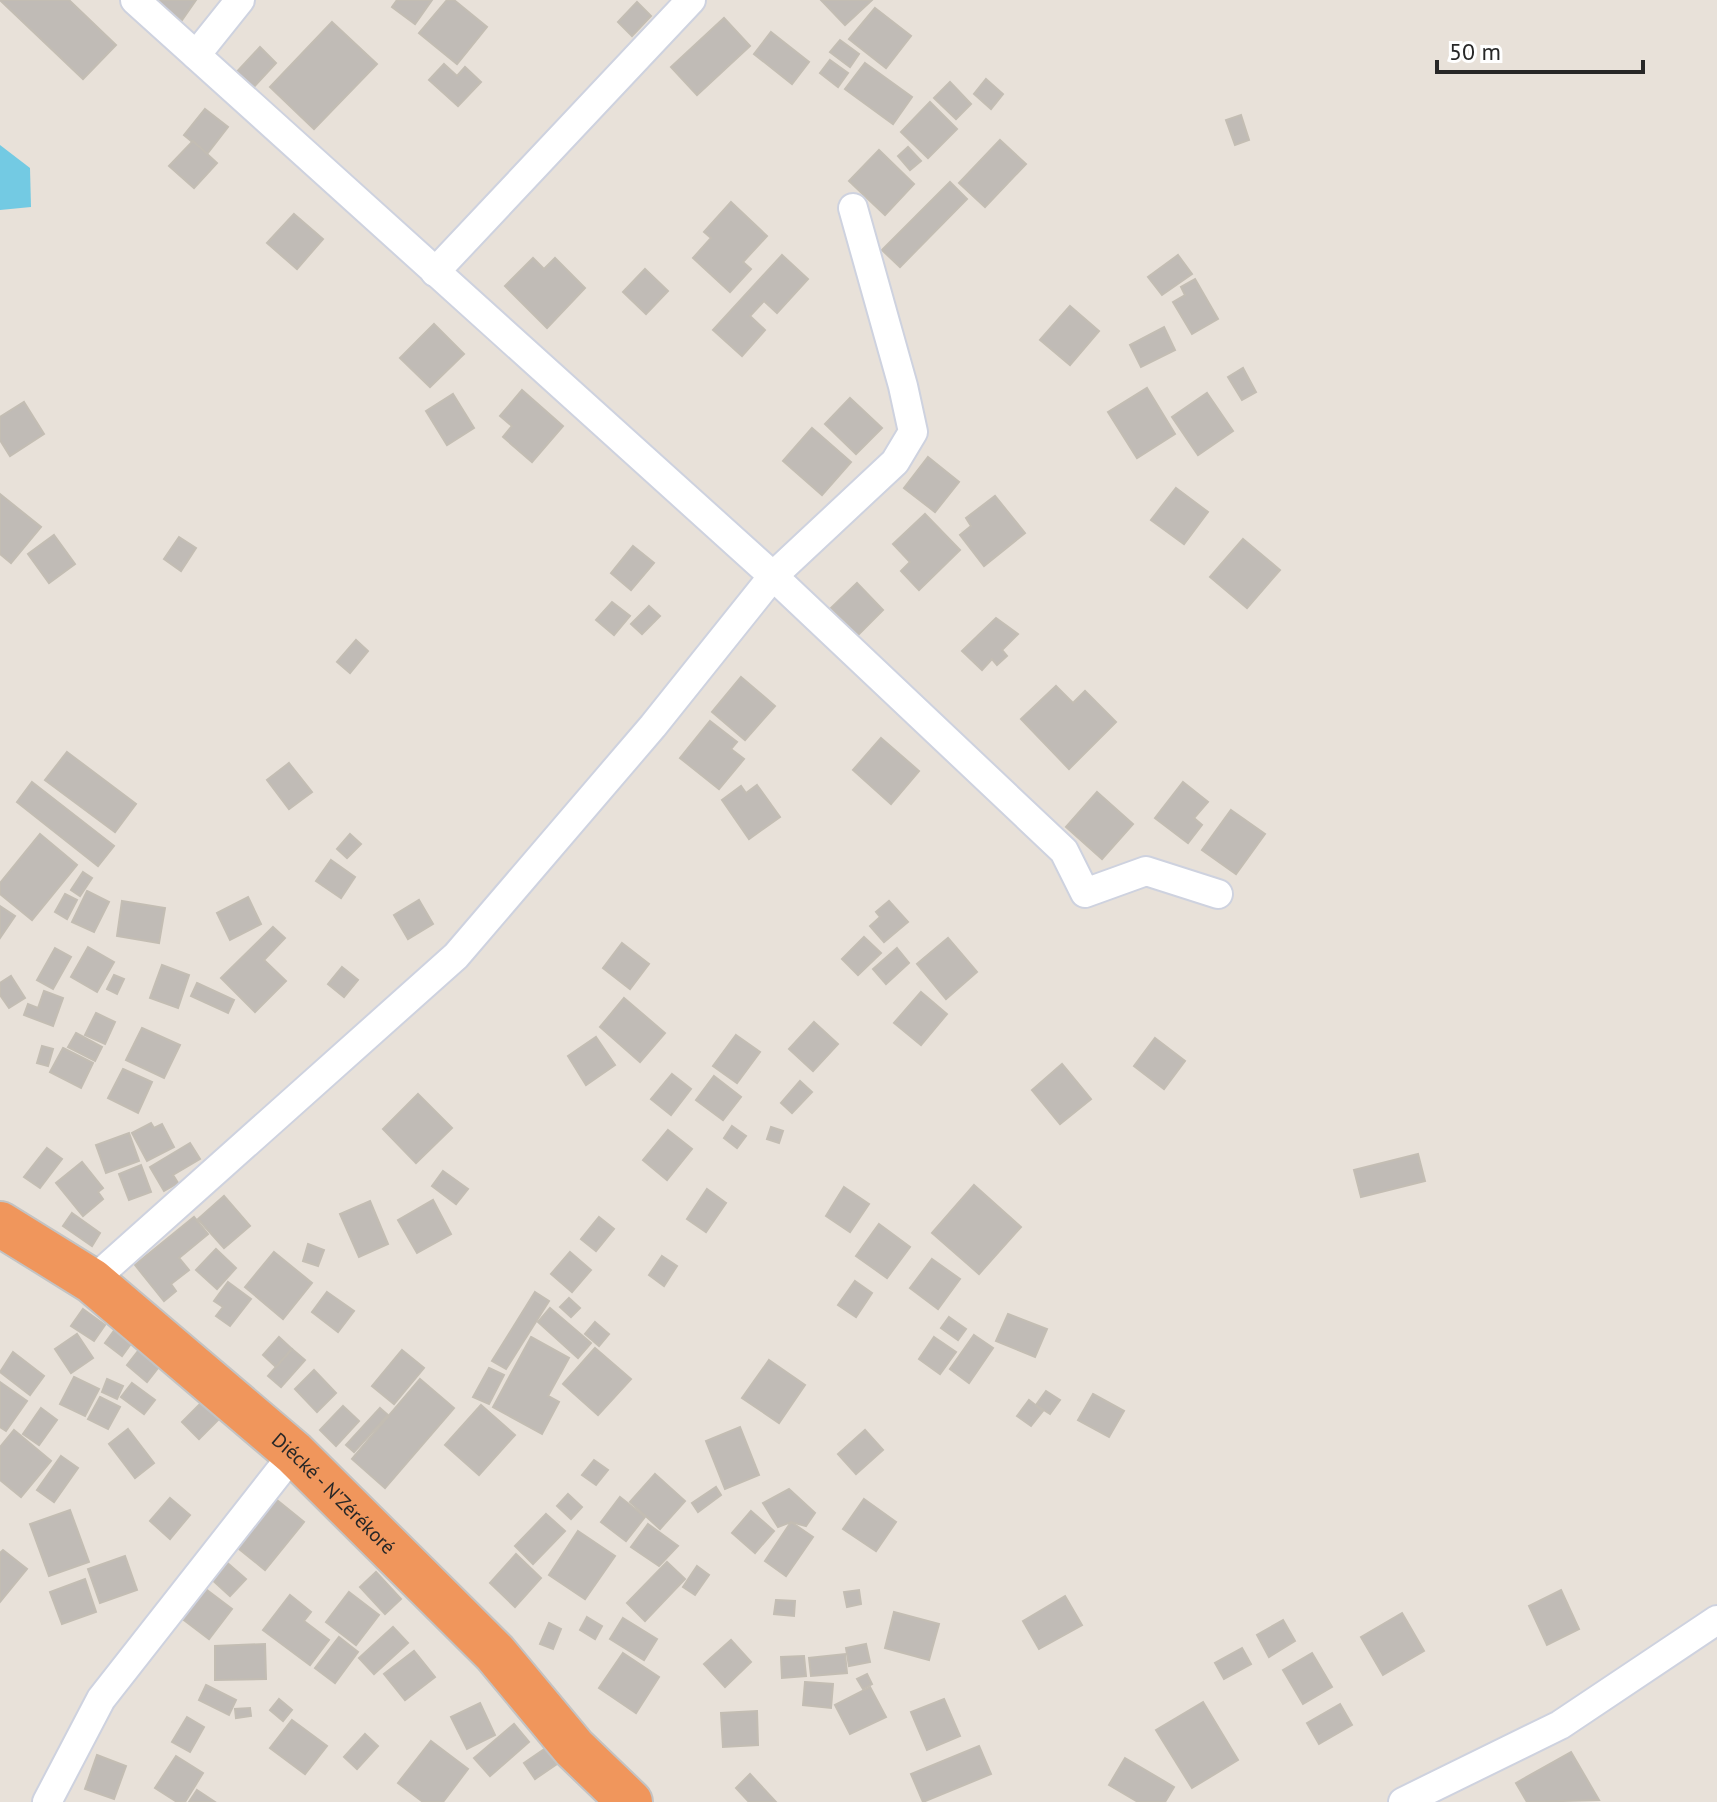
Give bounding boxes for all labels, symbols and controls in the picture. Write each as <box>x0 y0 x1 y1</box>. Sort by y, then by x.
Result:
scale bar <box>1437 24 1643 74</box>
text: 50 m <box>1449 36 1501 67</box>
street label: Diécké - N'Zérékoré <box>266 1427 401 1560</box>

